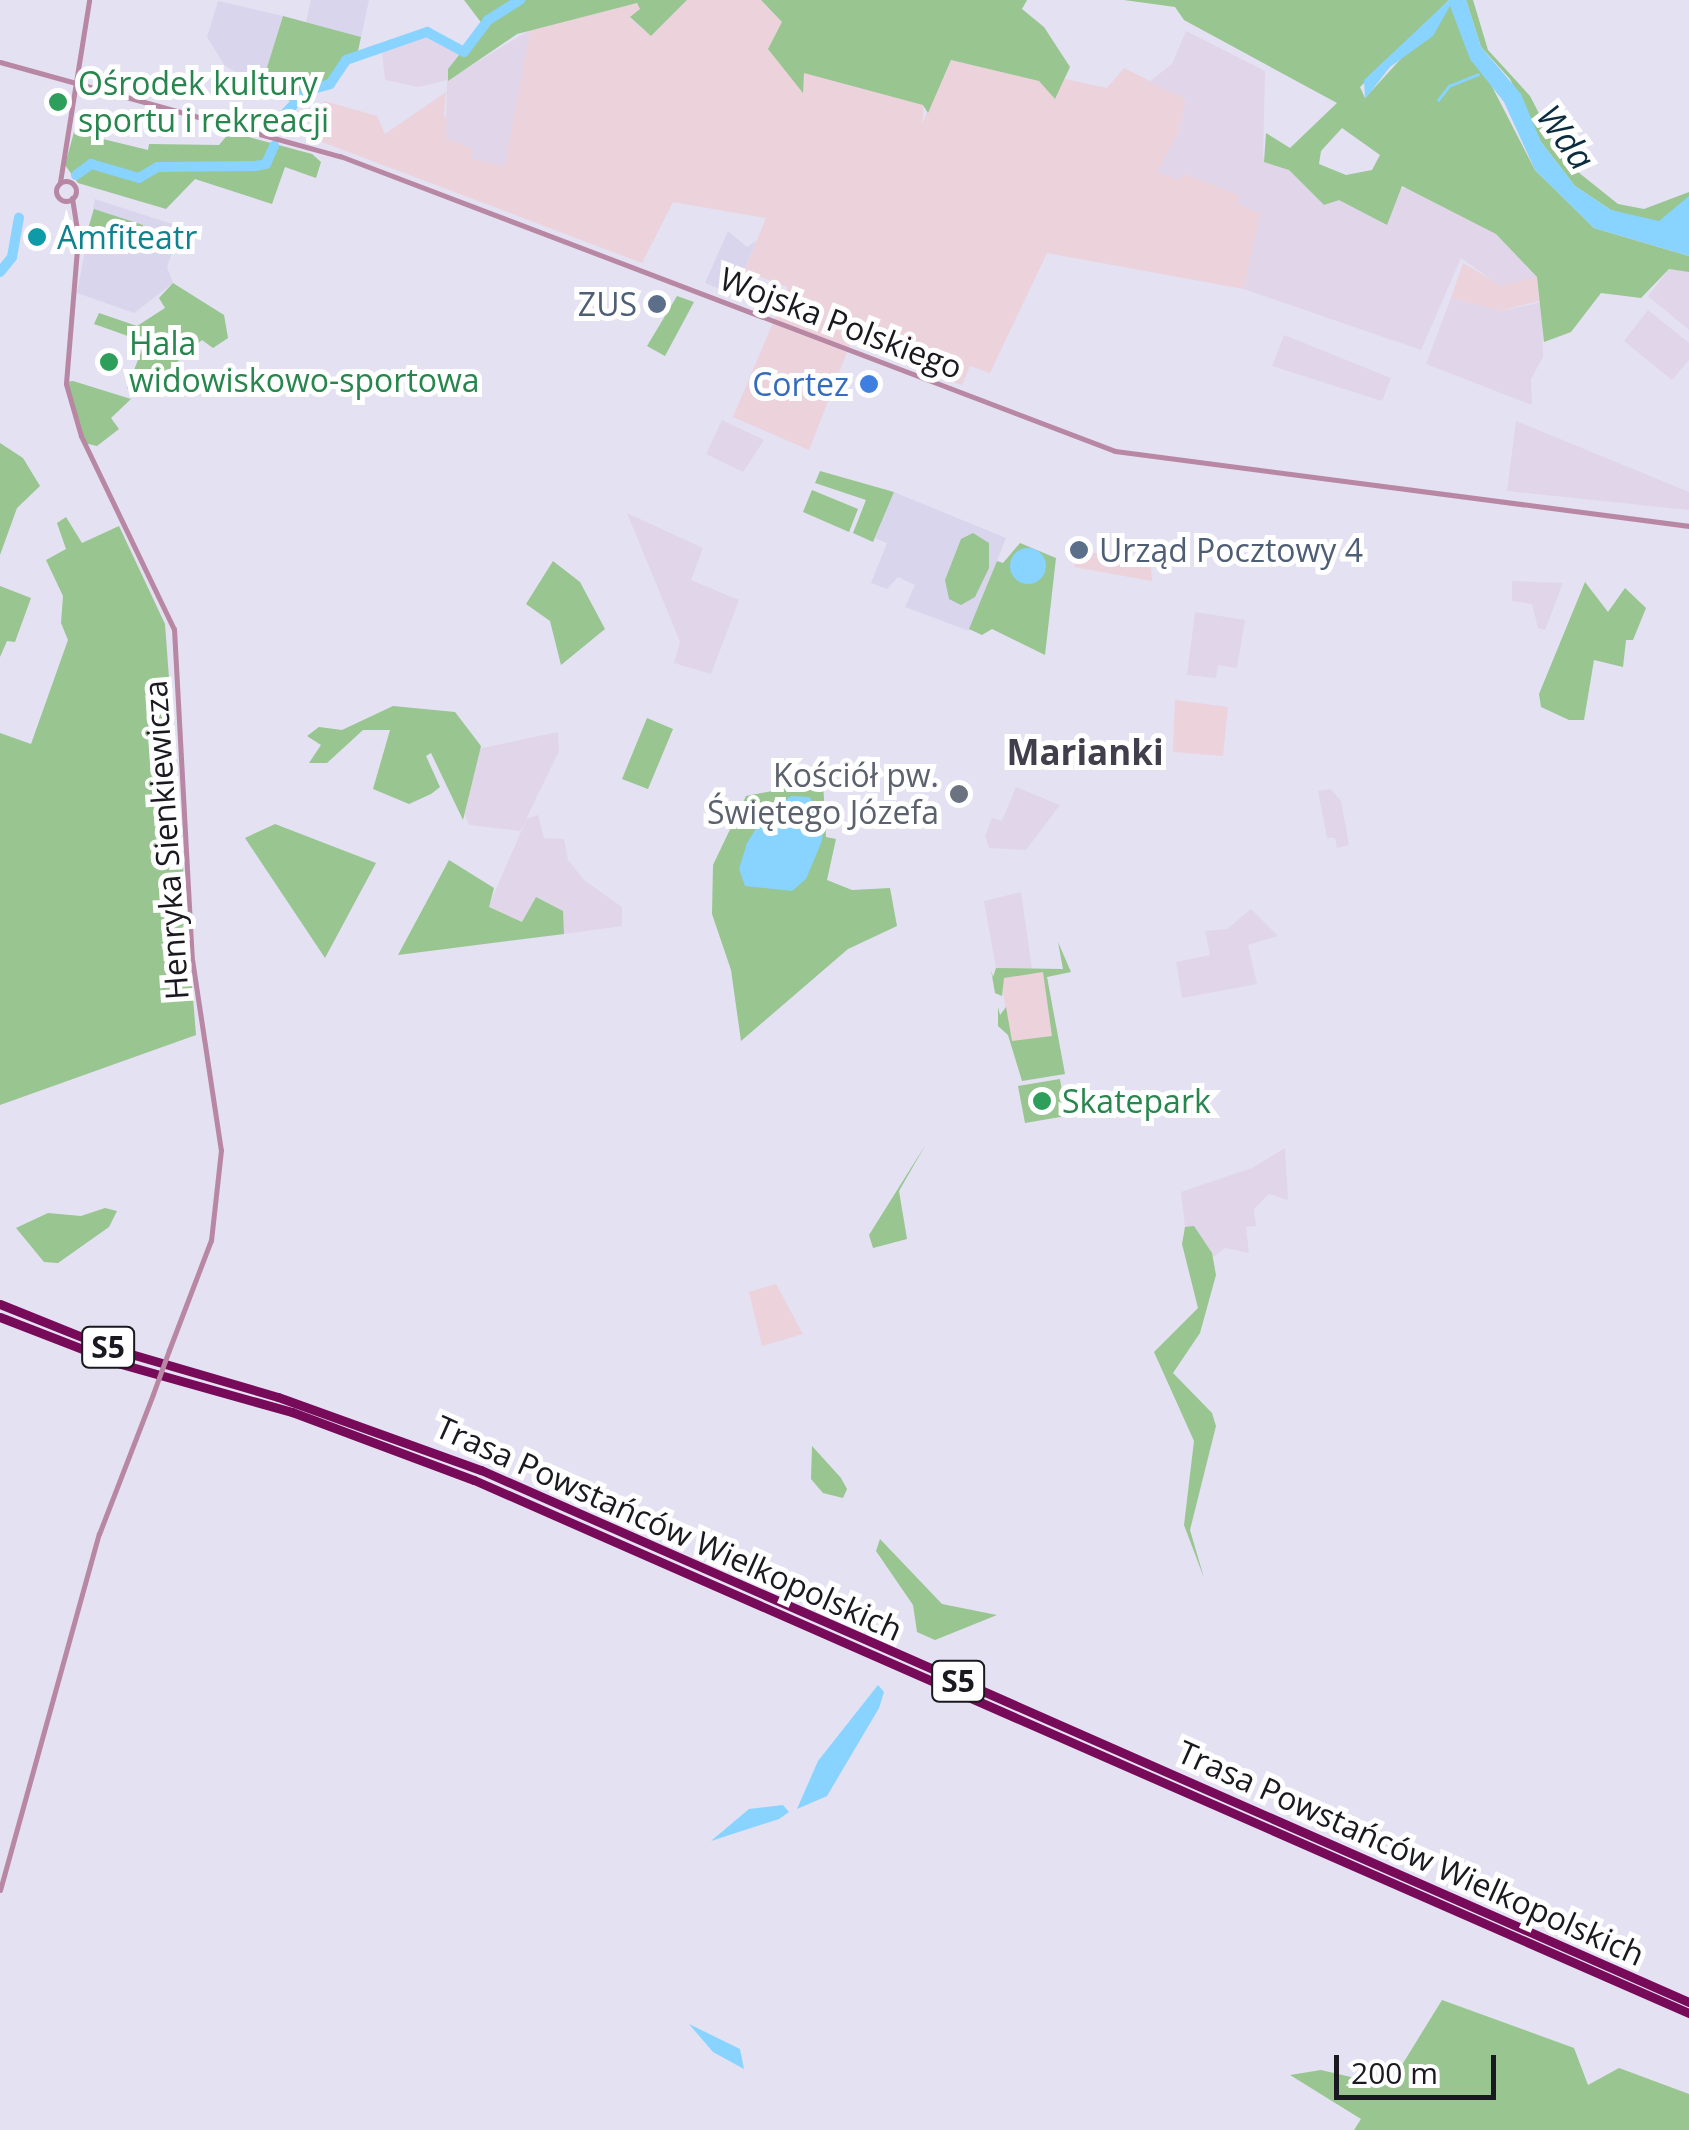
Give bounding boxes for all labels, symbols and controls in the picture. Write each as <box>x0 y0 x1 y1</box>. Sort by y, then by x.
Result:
place label: Ośrodek kultury sportu i rekreacji <box>78 65 329 140</box>
marker: Ośrodek kultury sportu i rekreacji <box>47 91 69 113</box>
water label: Wda <box>1528 96 1604 178</box>
place label: Amfiteatr <box>57 218 197 256</box>
marker: Amfiteatr <box>26 226 48 248</box>
street label: Wojska Polskiego <box>714 259 968 387</box>
place label: ZUS <box>578 285 637 323</box>
marker: ZUS <box>646 293 668 315</box>
place label: Hala widowiskowo-sportowa <box>129 325 480 400</box>
marker: Hala widowiskowo-sportowa <box>98 351 120 373</box>
place label: Cortez <box>752 365 849 403</box>
marker: Cortez <box>858 373 880 395</box>
place label: Urząd Pocztowy 4 <box>1099 531 1363 569</box>
marker: Urząd Pocztowy 4 <box>1068 539 1090 561</box>
street label: Henryka Sienkiewicza <box>136 679 196 1001</box>
district label: Marianki <box>1006 731 1164 773</box>
place label: Kościół pw. Świętego Józefa <box>707 757 939 832</box>
marker: Kościół pw. Świętego Józefa <box>948 783 970 805</box>
place label: Skatepark <box>1062 1082 1211 1120</box>
marker: Skatepark <box>1031 1090 1053 1112</box>
road number: S5 <box>80 1322 136 1372</box>
street label: Trasa Powstańców Wielkopolskich <box>430 1407 908 1649</box>
road number: S5 <box>930 1656 986 1706</box>
street label: Trasa Powstańców Wielkopolskich <box>1172 1732 1650 1974</box>
scale bar <box>1339 2035 1502 2097</box>
text: 200 m <box>1351 2052 1438 2093</box>

